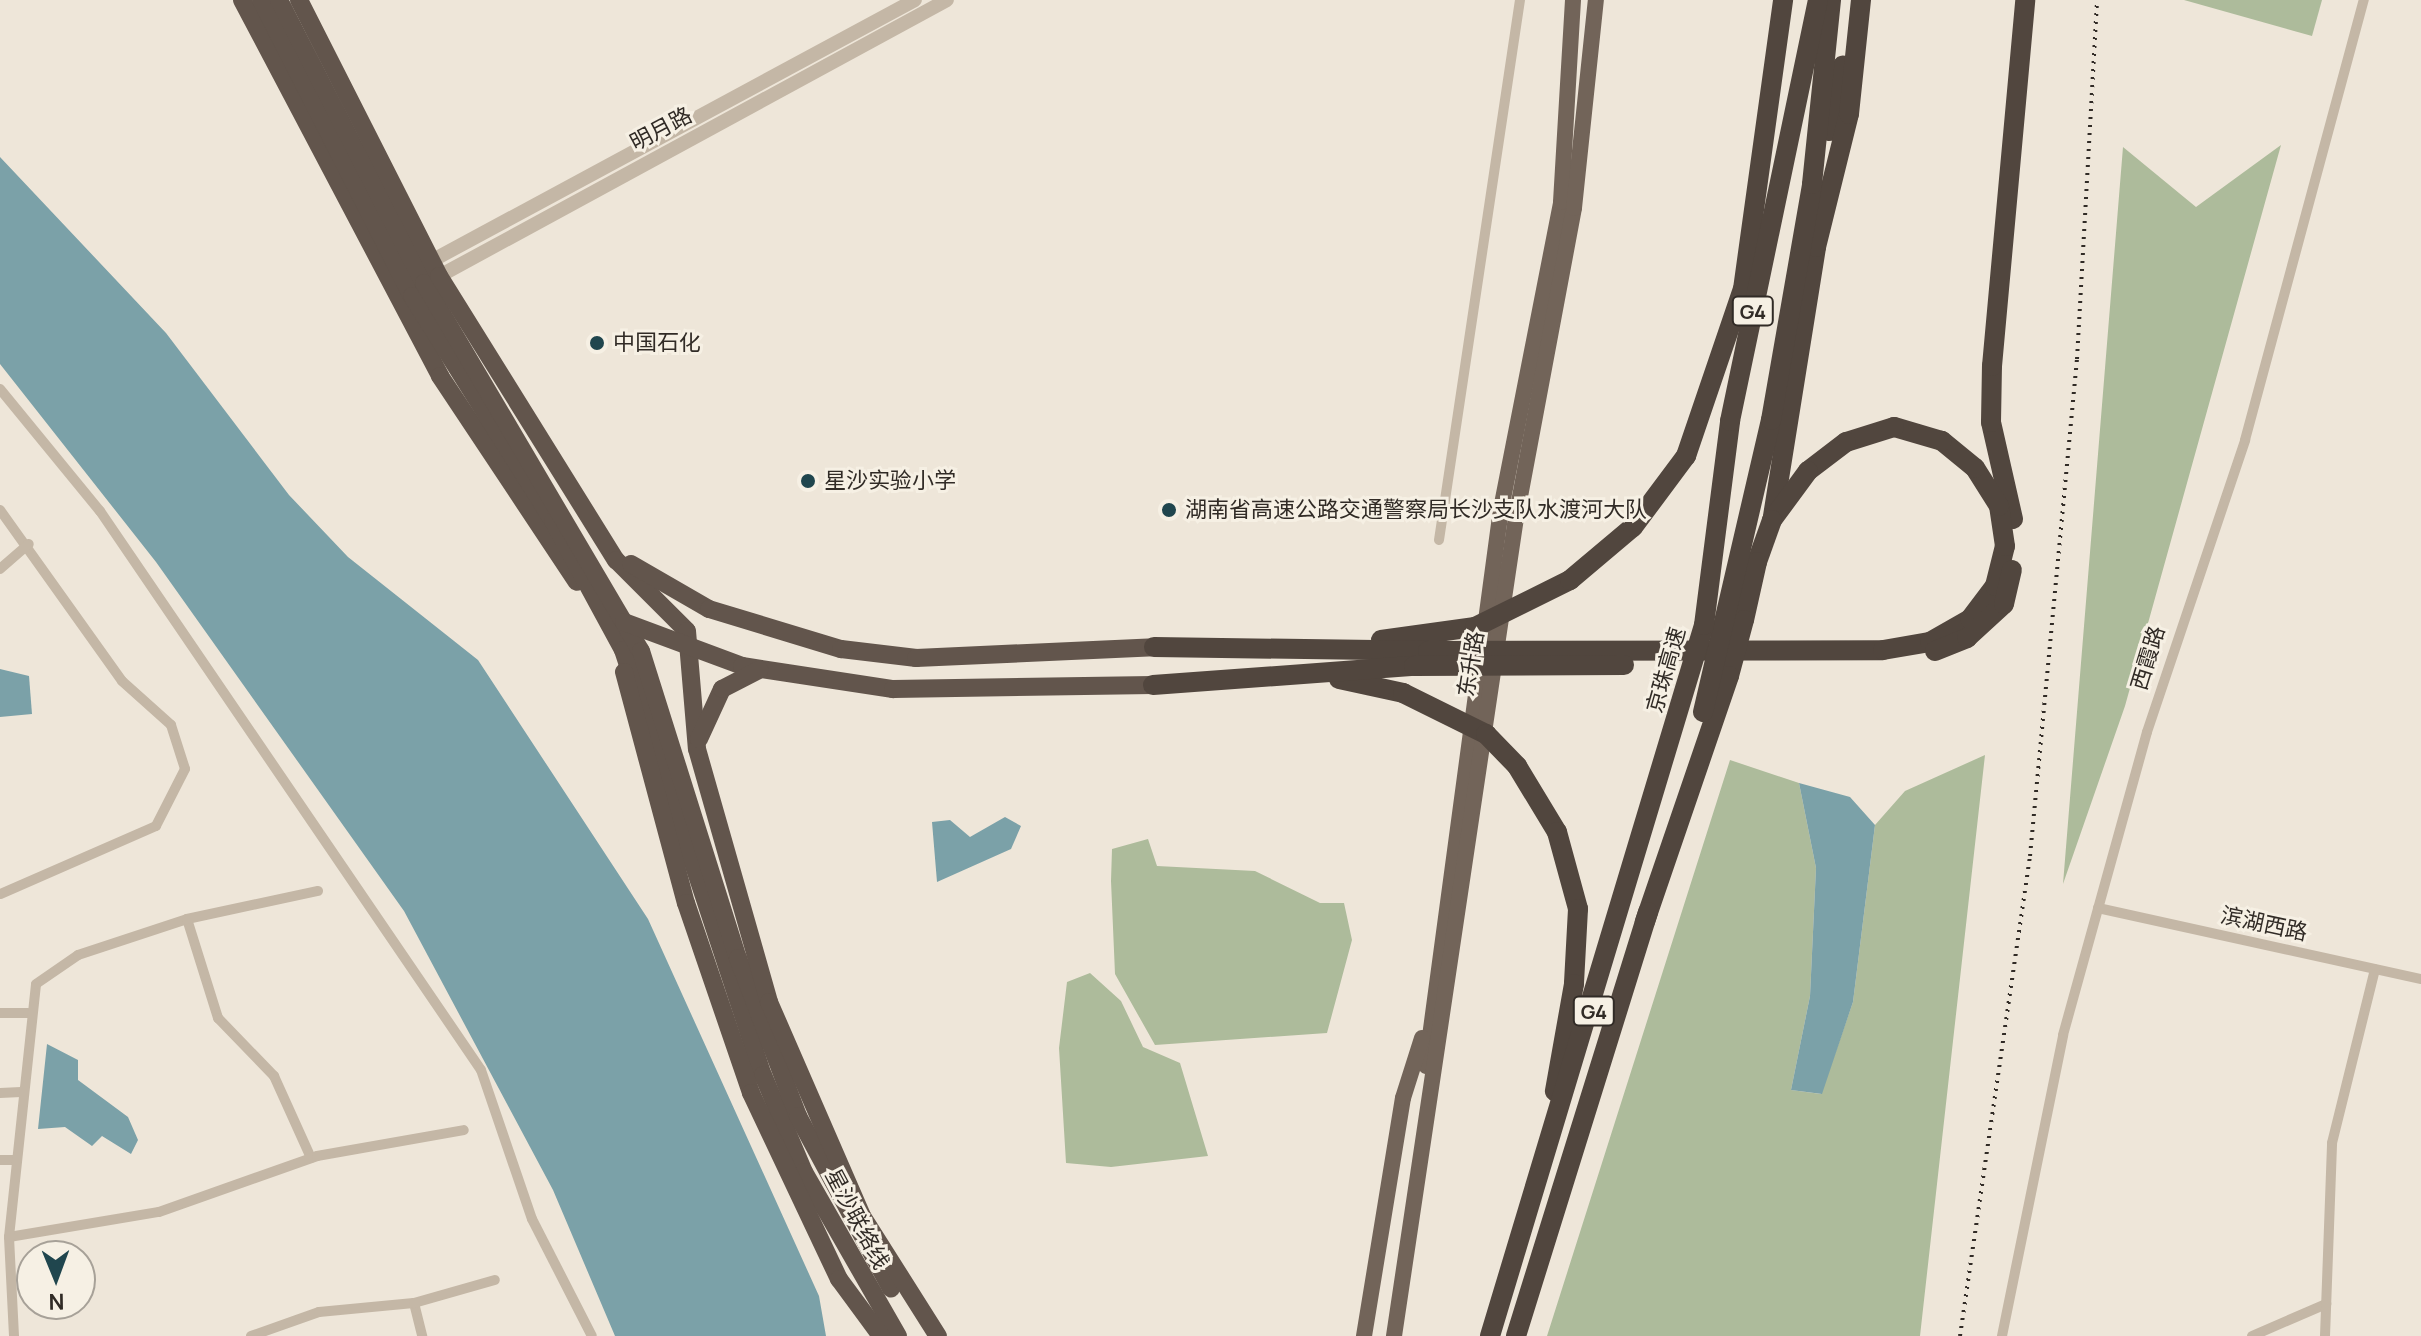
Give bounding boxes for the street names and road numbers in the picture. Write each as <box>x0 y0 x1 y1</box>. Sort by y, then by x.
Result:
street label: 明月路 <box>626 102 696 156</box>
road number: G4 <box>1731 295 1775 327</box>
street label: 西霞路 <box>2126 623 2170 693</box>
street label: 京珠高速 <box>1641 624 1691 716</box>
street label: 东升路 <box>1453 629 1489 699</box>
street label: 滨湖西路 <box>2218 902 2310 946</box>
road number: G4 <box>1572 995 1616 1027</box>
street label: 星沙联络线 <box>820 1164 894 1274</box>

